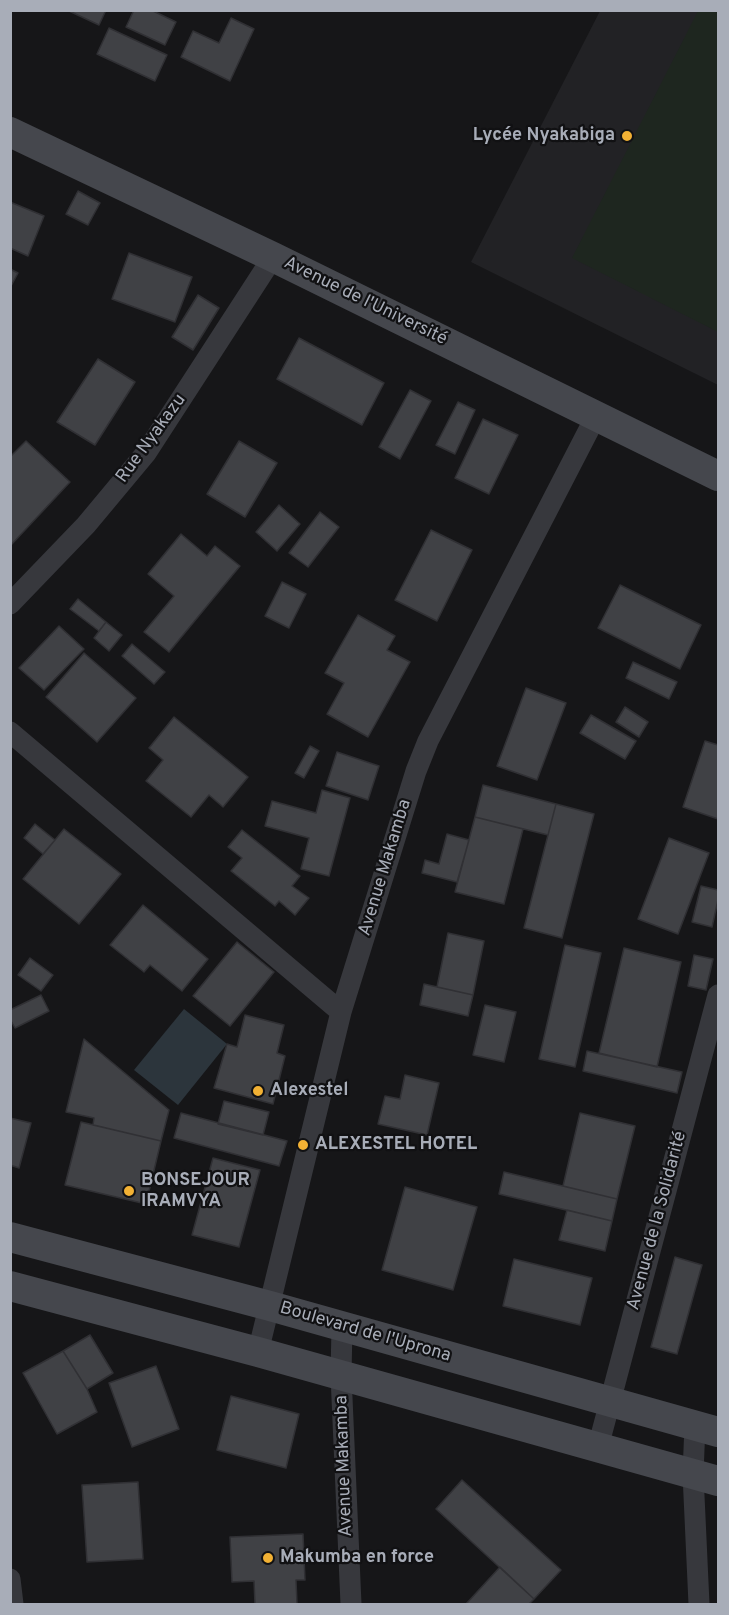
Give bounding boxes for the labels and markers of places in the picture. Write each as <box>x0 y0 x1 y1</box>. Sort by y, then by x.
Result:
place label: Lycée Nyakabiga <box>473 125 615 147</box>
marker: Lycée Nyakabiga <box>620 129 634 143</box>
place label: Alexestel <box>270 1080 348 1102</box>
marker: Alexestel <box>251 1084 265 1098</box>
place label: ALEXESTEL HOTEL <box>315 1134 477 1156</box>
marker: ALEXESTEL HOTEL <box>296 1138 310 1152</box>
place label: BONSEJOUR IRAMVYA <box>141 1170 250 1212</box>
marker: BONSEJOUR IRAMVYA <box>122 1184 136 1198</box>
place label: Makumba en force <box>280 1547 434 1569</box>
marker: Makumba en force <box>261 1551 275 1565</box>

